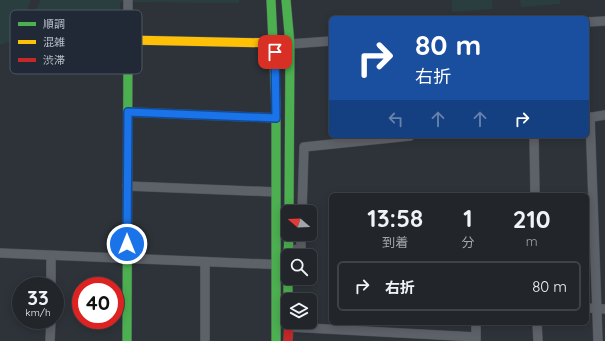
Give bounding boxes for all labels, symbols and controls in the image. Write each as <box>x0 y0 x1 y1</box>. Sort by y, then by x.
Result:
legend <box>10 10 142 74</box>
text: 順調 <box>43 17 65 31</box>
text: 80 m <box>415 27 481 62</box>
icon: right <box>349 32 401 84</box>
text: 混雑 <box>43 35 65 49</box>
pin <box>258 35 292 69</box>
icon: arrive <box>264 41 286 63</box>
text: 渋滞 <box>43 53 65 67</box>
text: 右折 <box>415 65 451 88</box>
icon: left <box>385 108 407 130</box>
icon: ahead <box>427 108 449 130</box>
icon: ahead <box>469 108 491 130</box>
icon: right <box>511 108 533 130</box>
text: 13:58 <box>367 203 423 233</box>
text: 1 <box>463 203 473 233</box>
text: 210 <box>513 204 551 234</box>
north arrow <box>281 205 317 241</box>
map controls <box>281 205 317 329</box>
position arrow <box>106 223 148 265</box>
text: m <box>526 233 538 249</box>
text: 到着 <box>382 234 408 250</box>
text: 分 <box>461 234 475 250</box>
button: search <box>281 249 317 285</box>
icon: right <box>351 275 373 297</box>
speed limit sign: 40 <box>72 277 124 329</box>
text: 80 m <box>532 277 567 296</box>
text: 右折 <box>385 278 415 297</box>
text: 33 <box>27 285 49 310</box>
button: layers <box>281 293 317 329</box>
text: km/h <box>25 306 51 319</box>

